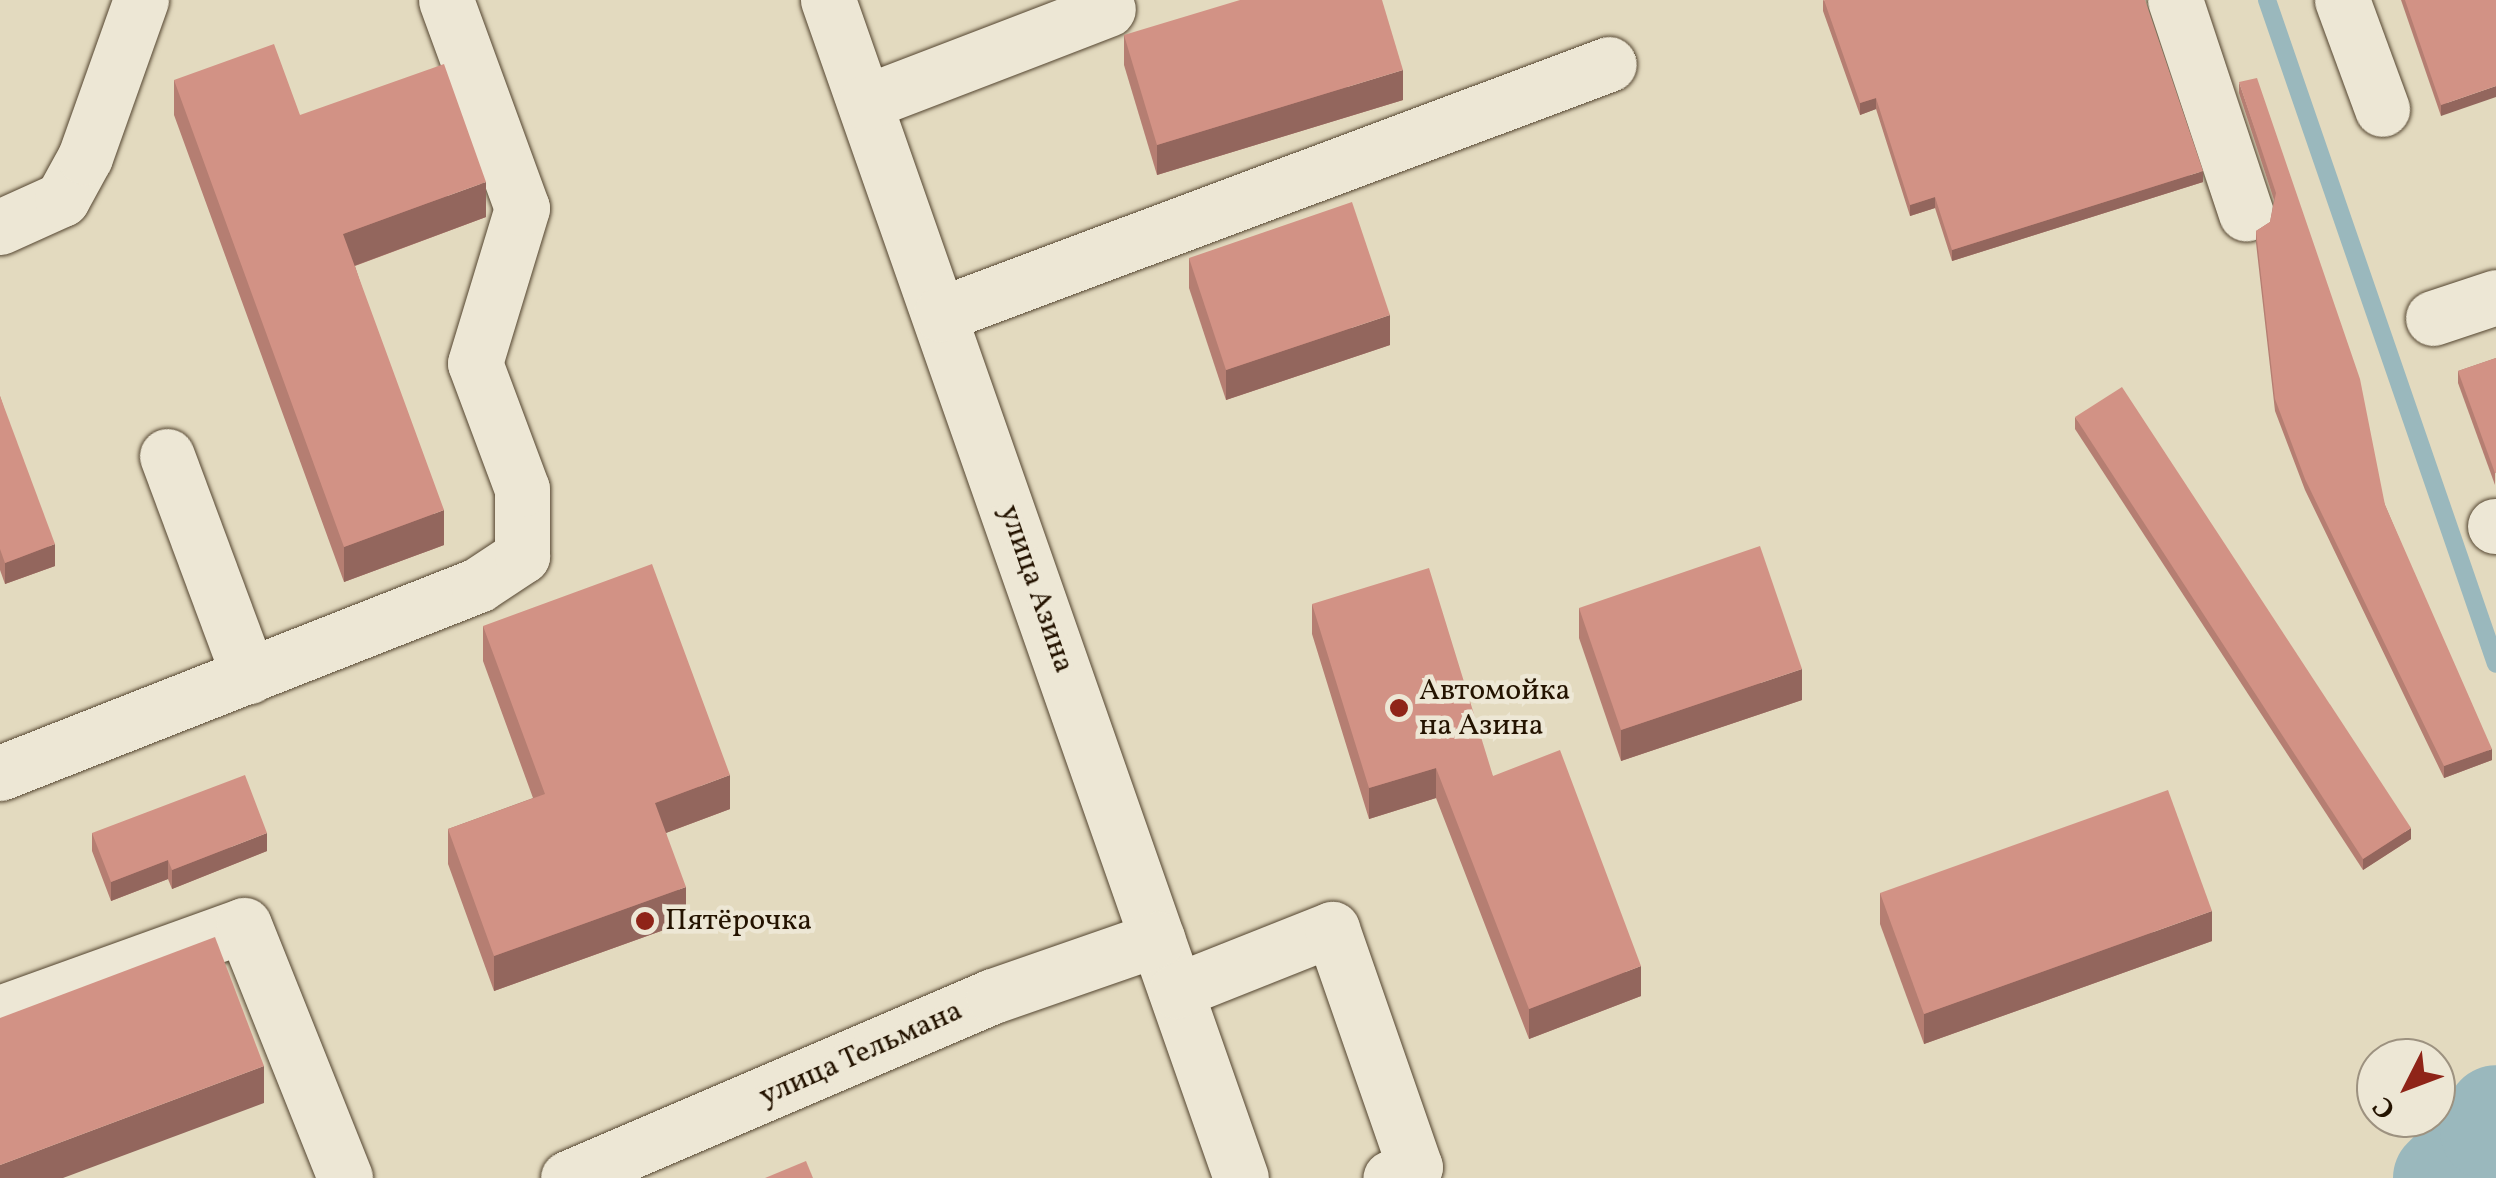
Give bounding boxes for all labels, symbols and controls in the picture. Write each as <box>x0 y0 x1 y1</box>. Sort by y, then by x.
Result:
street label: улица Азина <box>990 500 1082 678</box>
place label: Автомойка на Азина <box>1419 673 1571 744</box>
marker: Автомойка на Азина <box>1388 697 1410 719</box>
place label: Пятёрочка <box>665 903 812 939</box>
marker: Пятёрочка <box>634 910 656 932</box>
street label: улица Тельмана <box>753 993 969 1115</box>
north arrow <box>2356 1038 2456 1138</box>
text: С <box>2364 1087 2405 1127</box>

